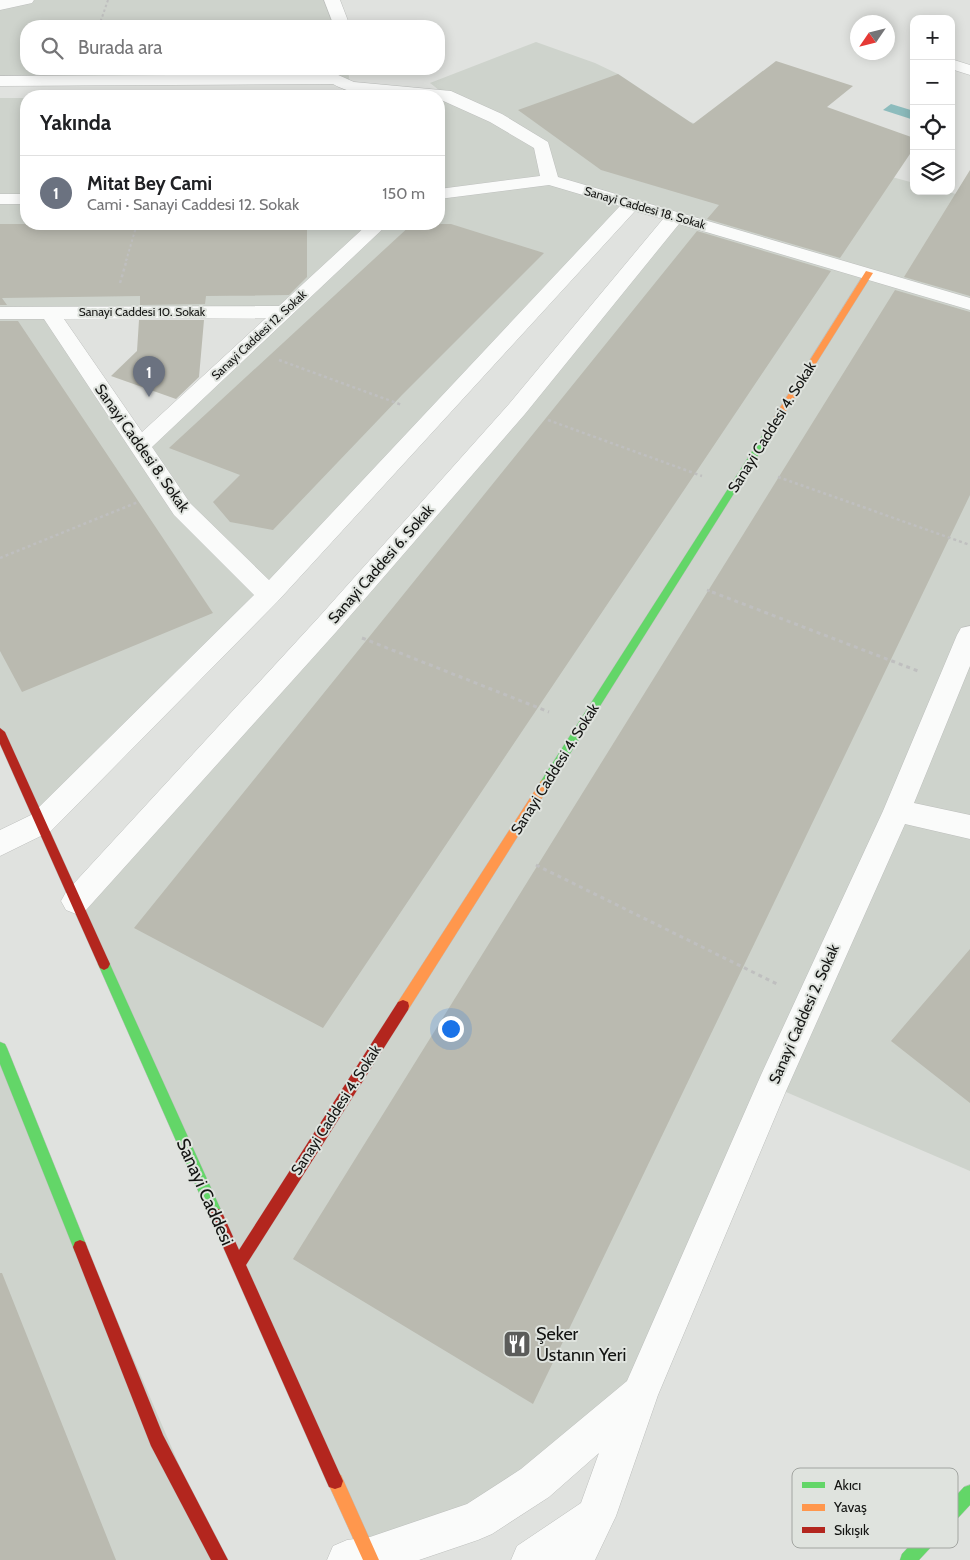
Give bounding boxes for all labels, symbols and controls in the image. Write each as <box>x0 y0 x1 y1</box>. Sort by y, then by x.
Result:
north arrow <box>850 15 895 60</box>
map controls <box>910 15 955 195</box>
button: + <box>910 15 955 60</box>
search box <box>20 20 445 75</box>
icon: search <box>38 34 66 62</box>
text: Burada ara <box>78 36 162 59</box>
button: − <box>910 60 955 105</box>
button: locate <box>910 105 955 150</box>
text: Yakında <box>40 110 111 135</box>
button: layers <box>910 150 955 195</box>
text: Mitat Bey Cami <box>87 172 212 195</box>
street label: Sanayi Caddesi 18. Sokak <box>583 183 708 232</box>
text: 1 <box>53 184 59 203</box>
text: 150 m <box>382 184 425 203</box>
text: Cami · Sanayi Caddesi 12. Sokak <box>87 195 299 214</box>
street label: Sanayi Caddesi 12. Sokak <box>208 286 310 383</box>
street label: Sanayi Caddesi 10. Sokak <box>79 304 206 319</box>
pin: 1 <box>133 356 165 397</box>
street label: Sanayi Caddesi 4. Sokak <box>724 358 820 496</box>
street label: Sanayi Caddesi 8. Sokak <box>91 381 193 516</box>
street label: Sanayi Caddesi 6. Sokak <box>325 501 438 627</box>
street label: Sanayi Caddesi 4. Sokak <box>507 700 603 838</box>
street label: Sanayi Caddesi 2. Sokak <box>765 941 843 1087</box>
your location <box>438 1016 464 1042</box>
street label: Sanayi Caddesi 4. Sokak <box>287 1041 385 1178</box>
street label: Sanayi Caddesi <box>172 1135 238 1249</box>
place label: Şeker Ustanın Yeri <box>536 1323 626 1366</box>
restaurant icon: Şeker Ustanın Yeri <box>502 1329 532 1359</box>
legend <box>792 1468 958 1548</box>
text: Akıcı <box>834 1476 861 1494</box>
text: Yavaş <box>833 1498 867 1516</box>
text: Sıkışık <box>834 1521 870 1539</box>

